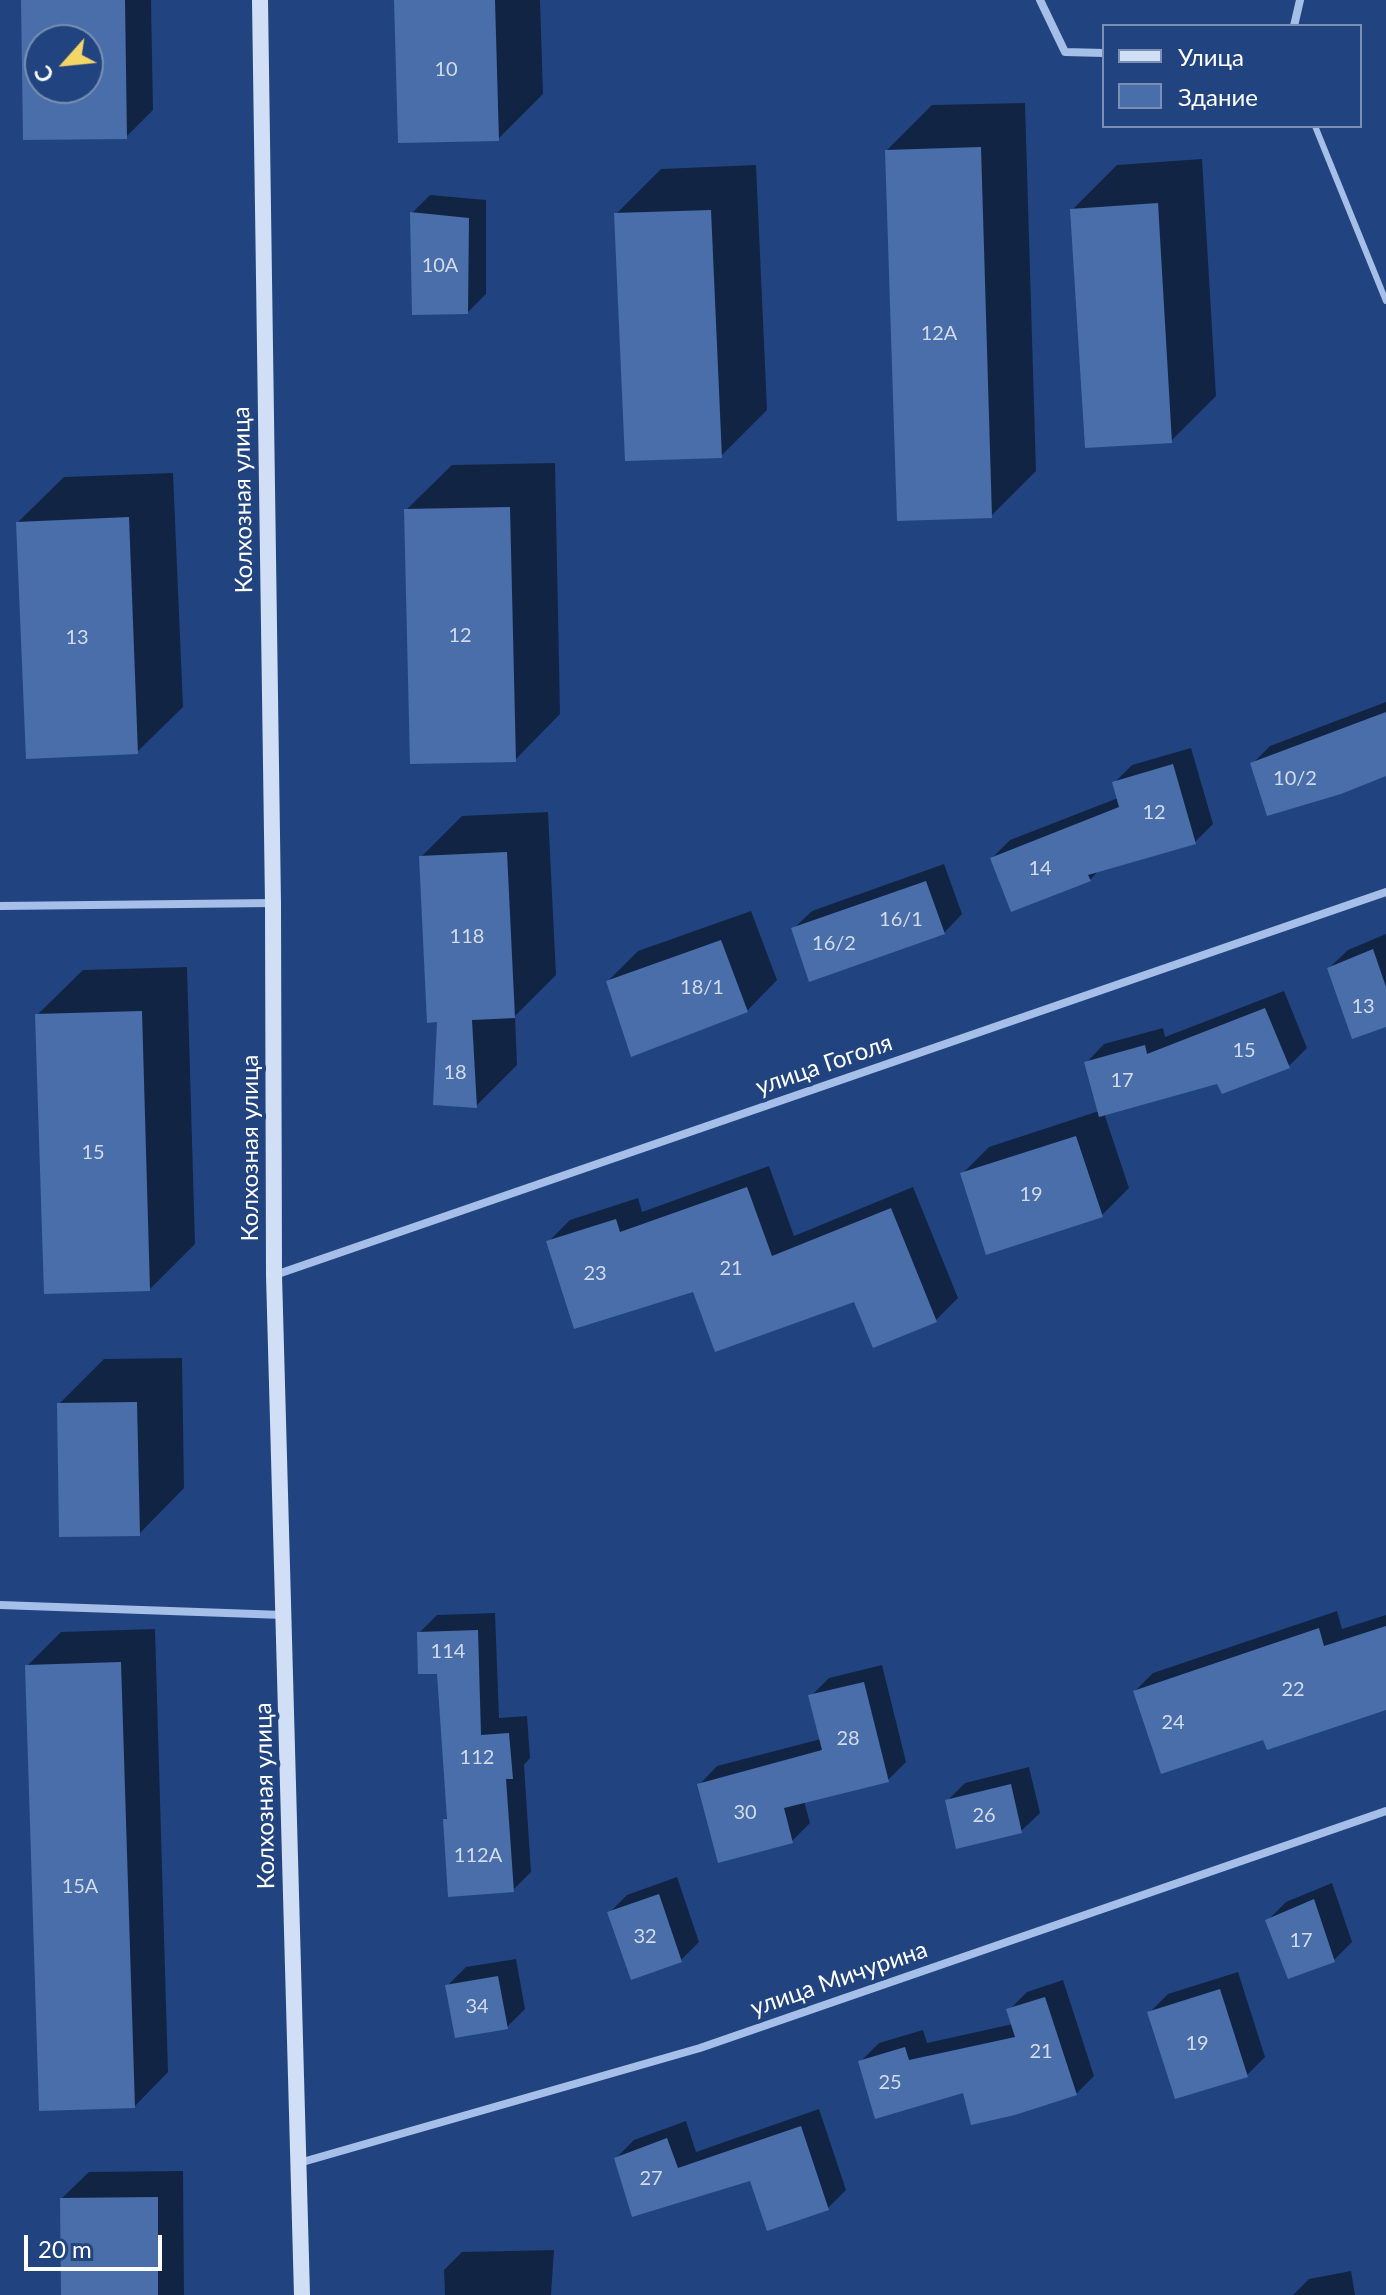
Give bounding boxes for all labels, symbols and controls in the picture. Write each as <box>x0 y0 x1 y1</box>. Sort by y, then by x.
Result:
north arrow <box>24 24 104 104</box>
legend <box>1102 24 1362 128</box>
text: Улица <box>1178 42 1244 71</box>
house number: 10 <box>434 58 458 82</box>
text: С <box>29 62 59 87</box>
text: Здание <box>1178 82 1258 111</box>
house number: 10А <box>422 254 458 278</box>
house number: 12А <box>921 322 957 346</box>
street label: Колхозная улица <box>227 406 259 594</box>
house number: 12 <box>448 624 472 648</box>
house number: 13 <box>65 626 89 650</box>
house number: 10/2 <box>1273 767 1317 791</box>
house number: 12 <box>1142 801 1166 825</box>
house number: 14 <box>1028 857 1052 881</box>
house number: 16/1 <box>879 908 923 932</box>
house number: 118 <box>450 925 484 949</box>
house number: 16/2 <box>812 932 856 956</box>
house number: 18/1 <box>680 976 724 1000</box>
house number: 13 <box>1351 995 1375 1019</box>
street label: улица Гоголя <box>752 1028 896 1102</box>
house number: 15 <box>1232 1039 1256 1063</box>
street label: Колхозная улица <box>236 1055 264 1241</box>
house number: 18 <box>443 1061 467 1085</box>
house number: 17 <box>1110 1069 1134 1093</box>
house number: 15 <box>81 1141 105 1165</box>
house number: 19 <box>1019 1183 1043 1207</box>
house number: 21 <box>719 1257 743 1281</box>
house number: 23 <box>583 1262 607 1286</box>
house number: 114 <box>431 1640 465 1664</box>
house number: 22 <box>1281 1678 1305 1702</box>
street label: Колхозная улица <box>249 1702 281 1890</box>
house number: 24 <box>1161 1711 1185 1735</box>
house number: 28 <box>836 1727 860 1751</box>
house number: 112 <box>460 1746 494 1770</box>
house number: 30 <box>733 1801 757 1825</box>
house number: 26 <box>972 1804 996 1828</box>
house number: 112А <box>454 1844 502 1868</box>
house number: 15А <box>62 1875 98 1899</box>
house number: 32 <box>633 1925 657 1949</box>
house number: 17 <box>1289 1929 1313 1953</box>
street label: улица Мичурина <box>747 1935 931 2023</box>
house number: 34 <box>465 1995 489 2019</box>
house number: 19 <box>1185 2032 1209 2056</box>
house number: 21 <box>1029 2040 1053 2064</box>
house number: 25 <box>878 2071 902 2095</box>
house number: 27 <box>639 2167 663 2191</box>
scale bar <box>28 2219 166 2269</box>
text: 20 m <box>38 2234 92 2263</box>

